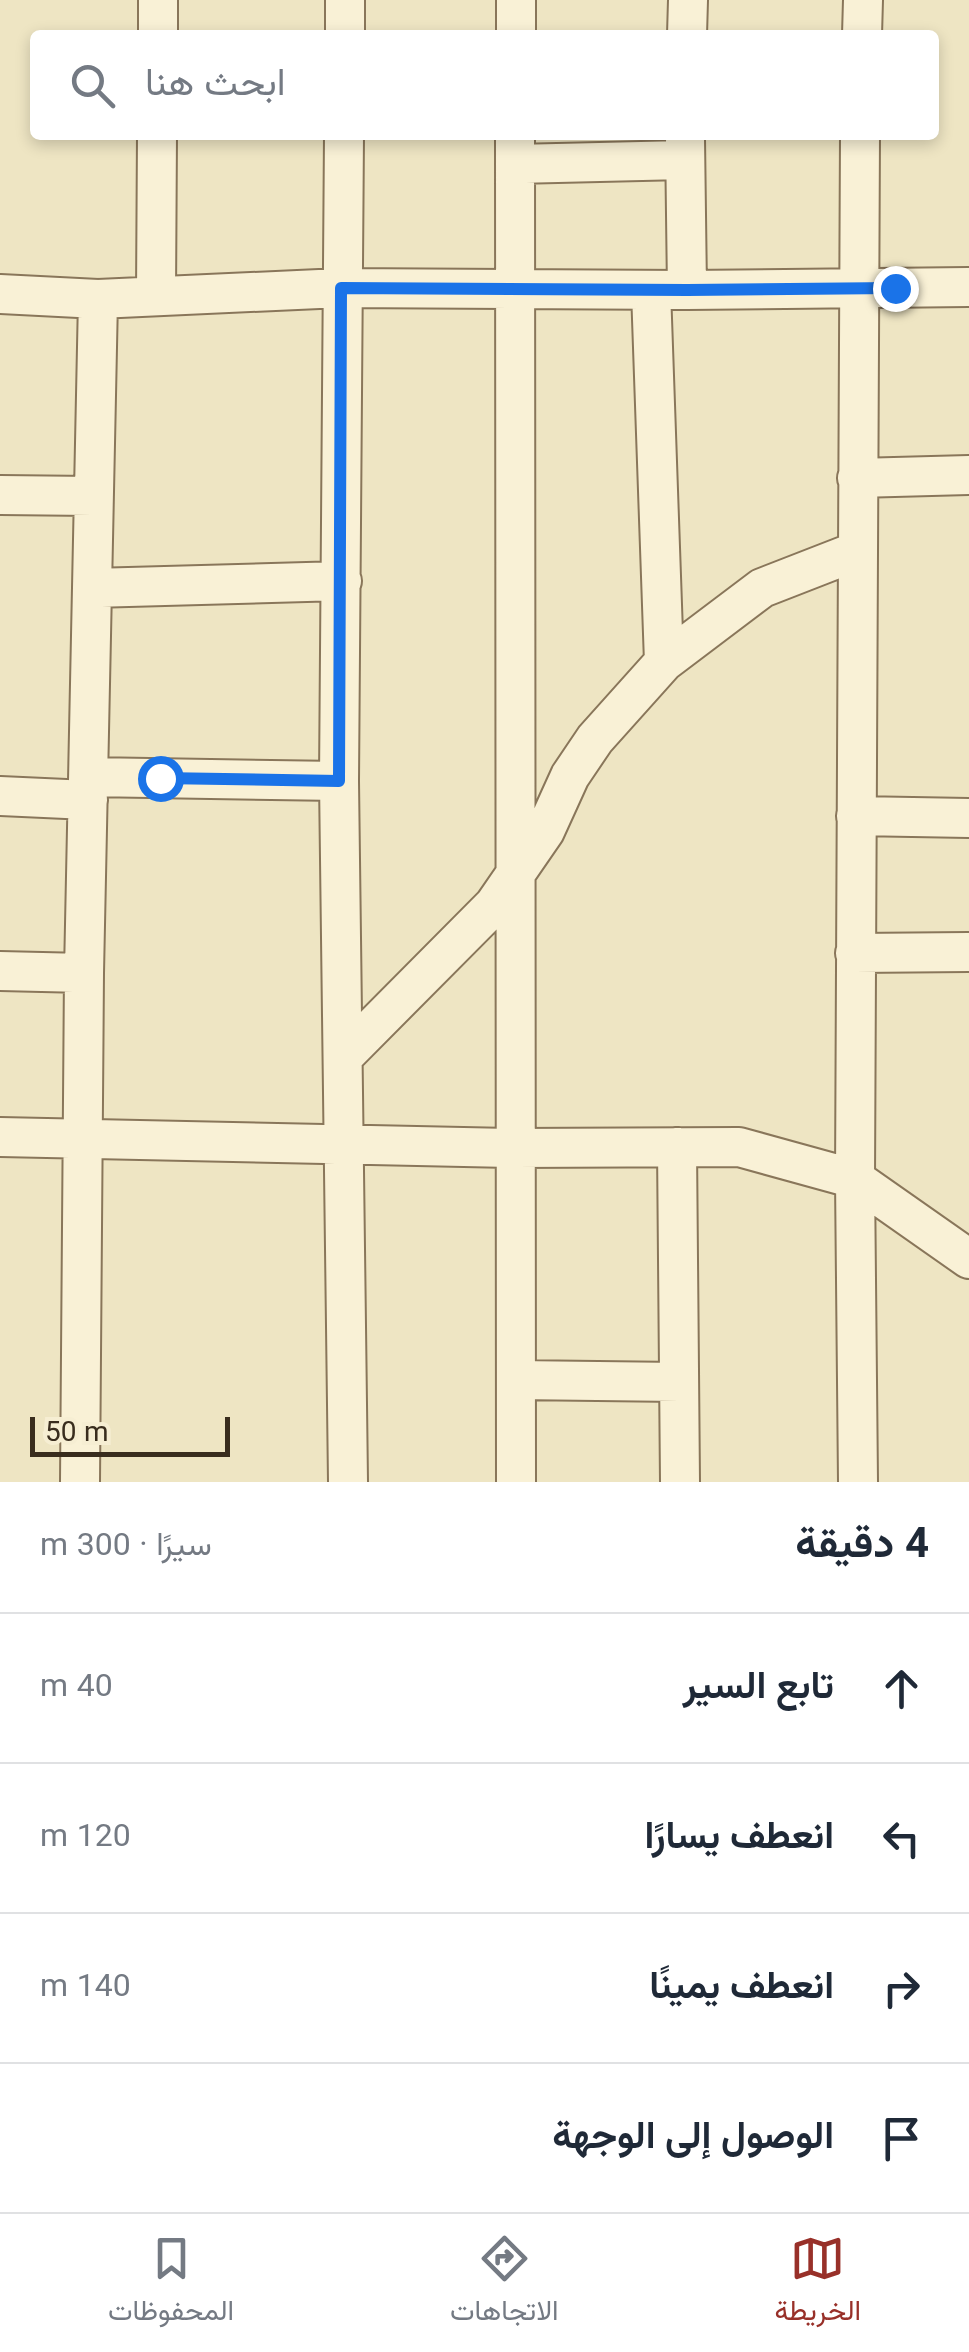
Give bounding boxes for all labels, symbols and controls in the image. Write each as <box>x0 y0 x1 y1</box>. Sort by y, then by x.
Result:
search box <box>30 30 939 140</box>
text: ابحث هنا <box>145 56 286 115</box>
icon: search <box>65 58 120 113</box>
route end <box>873 266 919 312</box>
route start <box>138 756 184 802</box>
scale bar <box>30 1412 230 1456</box>
text: 50 m <box>45 1412 109 1456</box>
text: 4 دقيقة <box>795 1514 929 1580</box>
text: سيرًا · 300 m <box>40 1522 212 1572</box>
text: تابع السير <box>683 1659 834 1718</box>
icon: ahead <box>874 1661 929 1716</box>
text: 40 m <box>40 1663 113 1713</box>
text: انعطف يسارًا <box>645 1809 834 1868</box>
icon: left <box>874 1811 929 1866</box>
text: 120 m <box>40 1813 131 1863</box>
text: انعطف يمينًا <box>649 1959 834 2018</box>
icon: right <box>874 1961 929 2016</box>
text: 140 m <box>40 1963 131 2013</box>
text: الوصول إلى الوجهة <box>552 2109 834 2168</box>
icon: arrive <box>874 2111 929 2166</box>
tab: المحفوظات <box>108 2231 234 2335</box>
tab: الاتجاهات <box>450 2231 559 2335</box>
tab: الخريطة <box>774 2231 861 2335</box>

